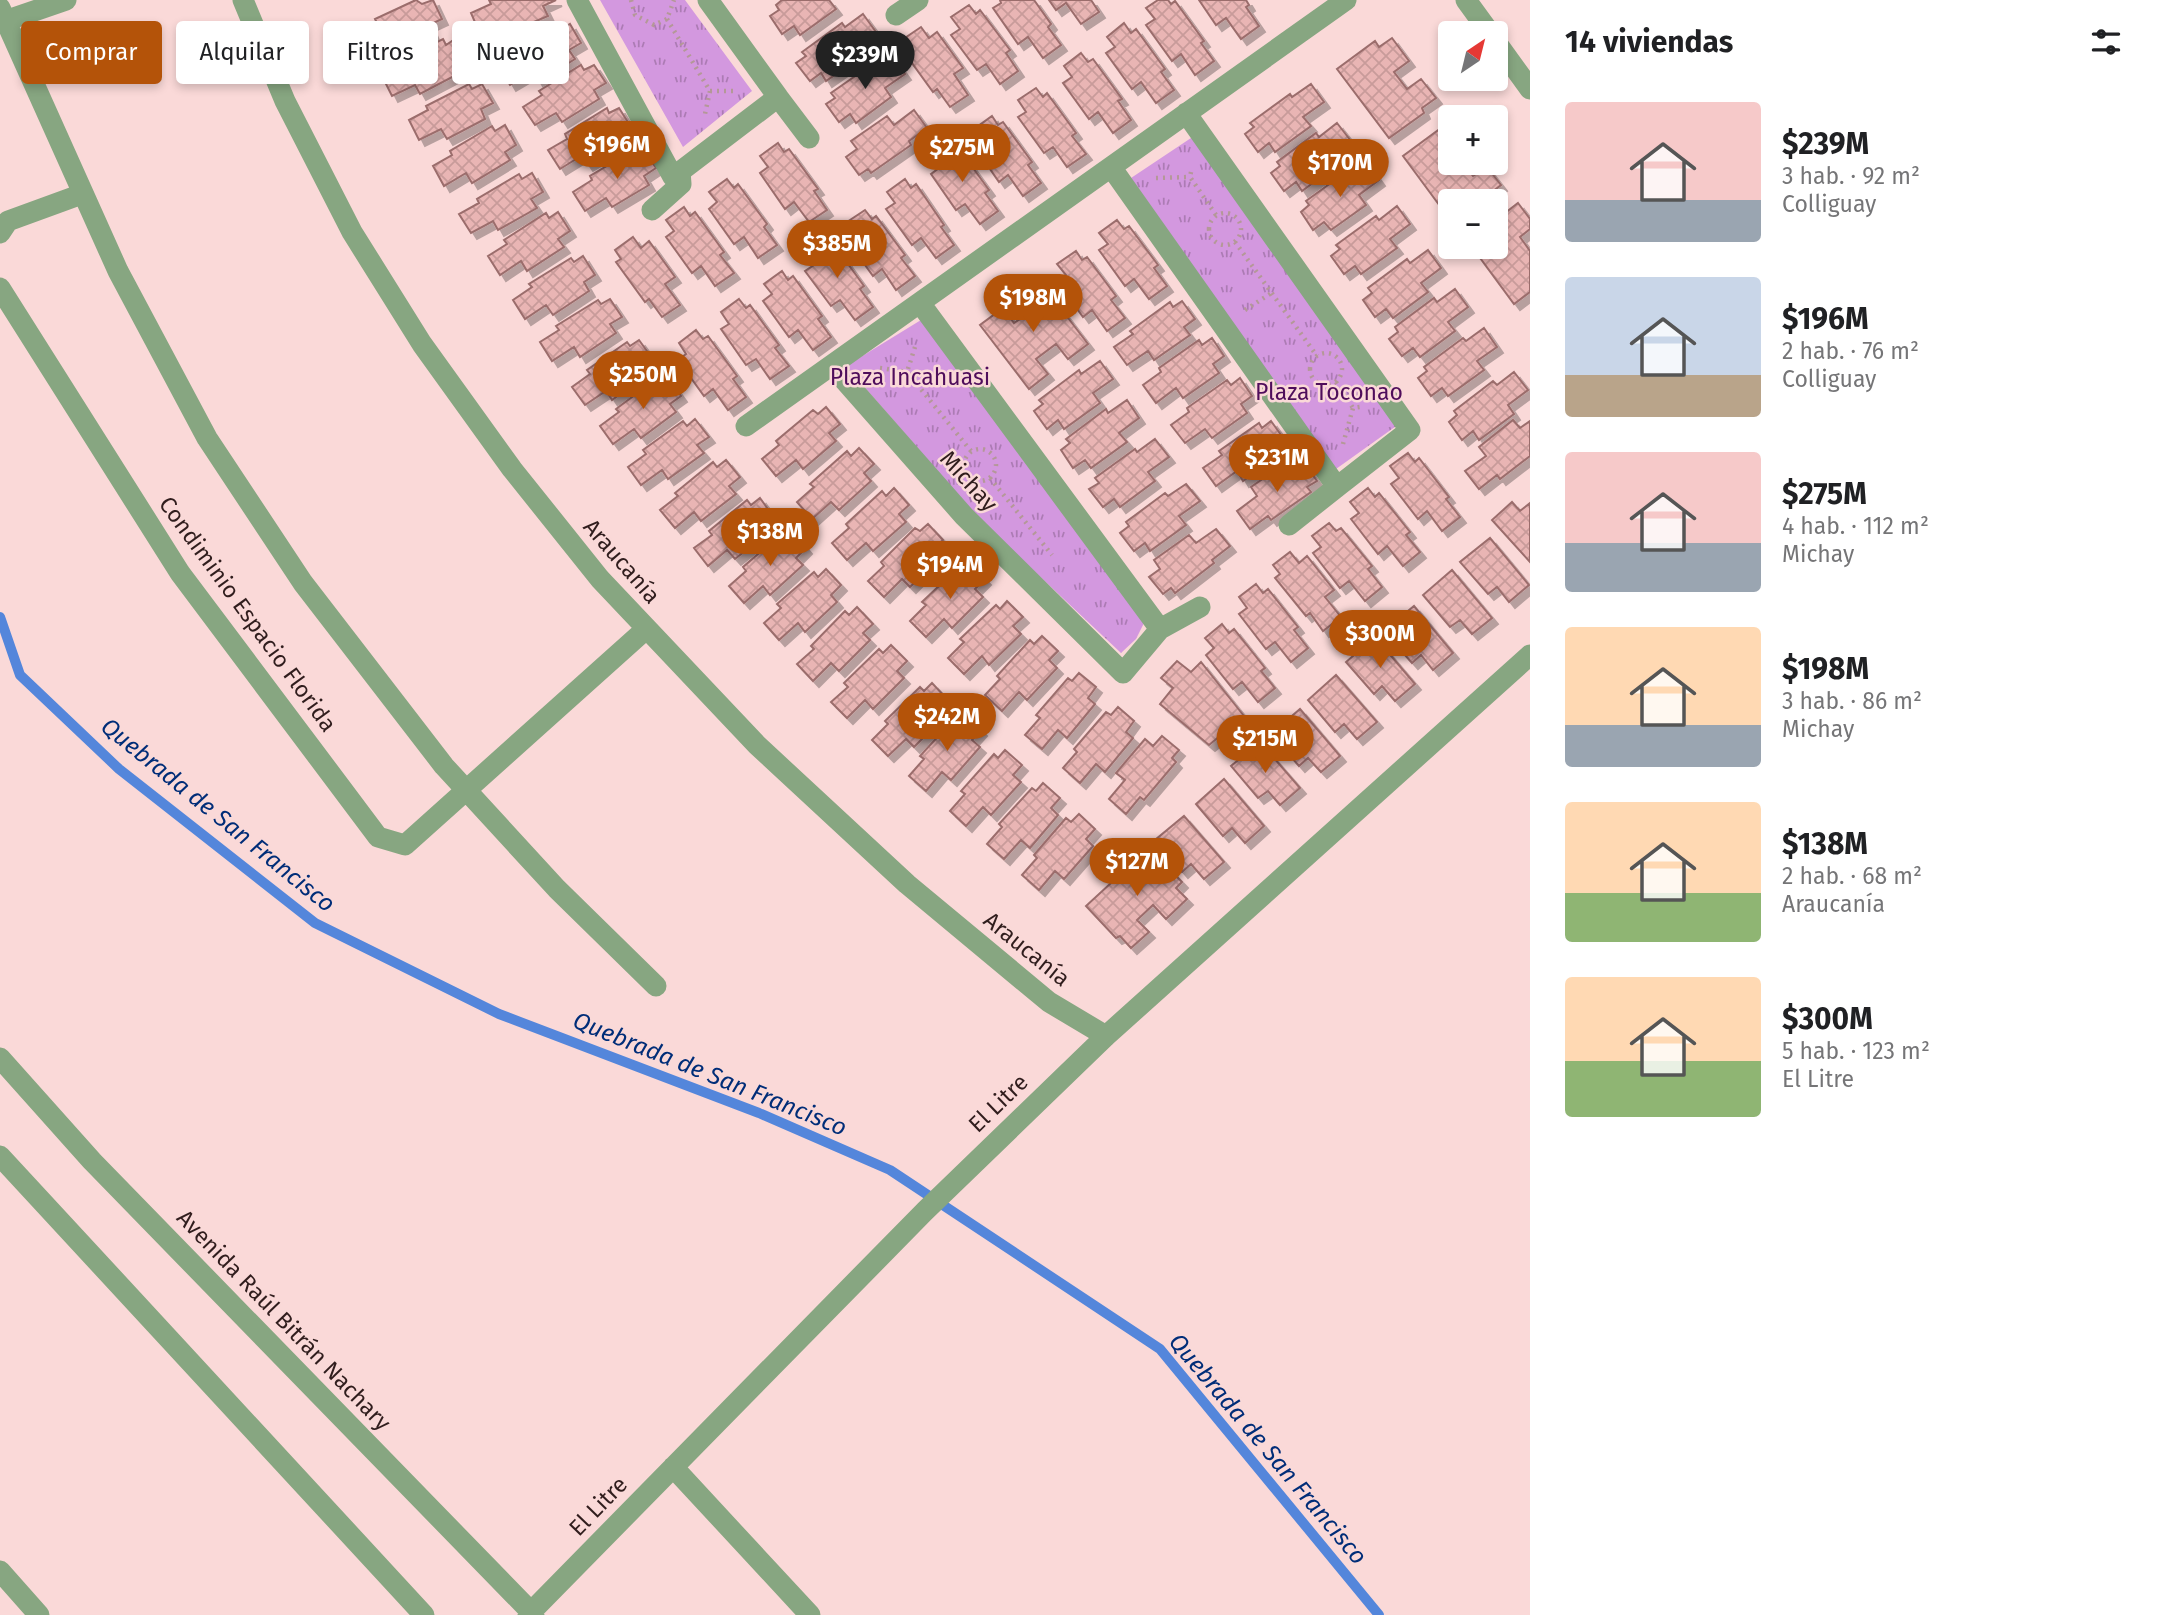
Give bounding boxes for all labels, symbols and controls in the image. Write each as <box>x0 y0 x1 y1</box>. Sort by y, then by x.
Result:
chip: Comprar <box>21 21 162 84</box>
chip: Alquilar <box>176 21 309 84</box>
chip: Filtros <box>323 21 438 84</box>
chip: Nuevo <box>452 21 569 84</box>
north arrow <box>1438 21 1508 91</box>
map controls <box>1438 21 1508 259</box>
icon: filters <box>2087 23 2125 61</box>
text: 14 viviendas <box>1565 24 1733 60</box>
pin: $239M <box>816 32 914 91</box>
text: $239M <box>832 40 898 68</box>
button: + <box>1438 105 1508 175</box>
pin: $196M <box>568 122 666 181</box>
pin: $275M <box>913 124 1011 184</box>
text: $239M <box>1782 126 1869 162</box>
text: $196M <box>584 130 650 158</box>
icon: home <box>1621 130 1705 214</box>
text: $275M <box>930 133 994 161</box>
pin: $170M <box>1291 140 1389 199</box>
text: $170M <box>1308 148 1372 176</box>
text: 3 hab. · 92 m² <box>1782 162 1920 190</box>
button: − <box>1438 189 1508 259</box>
text: Colliguay <box>1782 190 1876 218</box>
pin: $385M <box>788 220 886 280</box>
text: $385M <box>803 229 871 257</box>
pin: $198M <box>984 274 1082 334</box>
text: $198M <box>1000 283 1066 311</box>
text: $196M <box>1782 301 1869 337</box>
icon: home <box>1621 305 1705 389</box>
text: 2 hab. · 76 m² <box>1782 337 1919 365</box>
pin: $250M <box>594 352 692 411</box>
text: $250M <box>609 360 677 388</box>
park label: Plaza Incahuasi <box>830 363 990 391</box>
text: Colliguay <box>1782 365 1876 393</box>
park label: Plaza Toconao <box>1255 378 1403 406</box>
pin: $231M <box>1228 434 1326 494</box>
text: $231M <box>1245 443 1309 471</box>
street label: Michay <box>934 445 1004 518</box>
text: $275M <box>1782 476 1867 512</box>
icon: home <box>1621 480 1705 564</box>
street label: Condiminio Espacio Florida <box>153 491 343 737</box>
pin: $138M <box>721 508 819 568</box>
text: 4 hab. · 112 m² <box>1782 512 1929 540</box>
street label: Araucanía <box>578 513 666 609</box>
text: $138M <box>737 517 803 545</box>
text: Michay <box>1782 540 1854 568</box>
pin: $194M <box>901 542 999 601</box>
text: $194M <box>917 550 983 578</box>
pin: $300M <box>1331 610 1429 670</box>
text: $300M <box>1345 619 1415 647</box>
text: $198M <box>1782 651 1869 687</box>
icon: home <box>1621 655 1705 739</box>
text: 3 hab. · 86 m² <box>1782 687 1922 715</box>
pin: $242M <box>898 694 996 753</box>
text: $242M <box>914 702 980 730</box>
water label: Quebrada de San Francisco <box>95 712 341 918</box>
text: Michay <box>1782 715 1854 743</box>
pin: $215M <box>1216 716 1314 775</box>
text: $215M <box>1233 724 1297 752</box>
text: $138M <box>1782 826 1868 862</box>
icon: home <box>1621 830 1705 914</box>
pin: $127M <box>1088 838 1186 898</box>
text: $127M <box>1106 847 1168 875</box>
text: 2 hab. · 68 m² <box>1782 862 1922 890</box>
text: Araucanía <box>1782 890 1885 918</box>
street label: Araucanía <box>978 906 1076 992</box>
text: $300M <box>1782 1001 1873 1037</box>
icon: home <box>1621 1005 1705 1089</box>
water label: Quebrada de San Francisco <box>569 1006 851 1142</box>
text: 5 hab. · 123 m² <box>1782 1037 1930 1065</box>
text: El Litre <box>1782 1065 1854 1093</box>
street label: El Litre <box>962 1068 1034 1138</box>
street label: Avenida Raúl Bitrán Nachary <box>171 1204 397 1437</box>
water label: Quebrada de San Francisco <box>1163 1328 1373 1570</box>
street label: El Litre <box>563 1470 633 1542</box>

